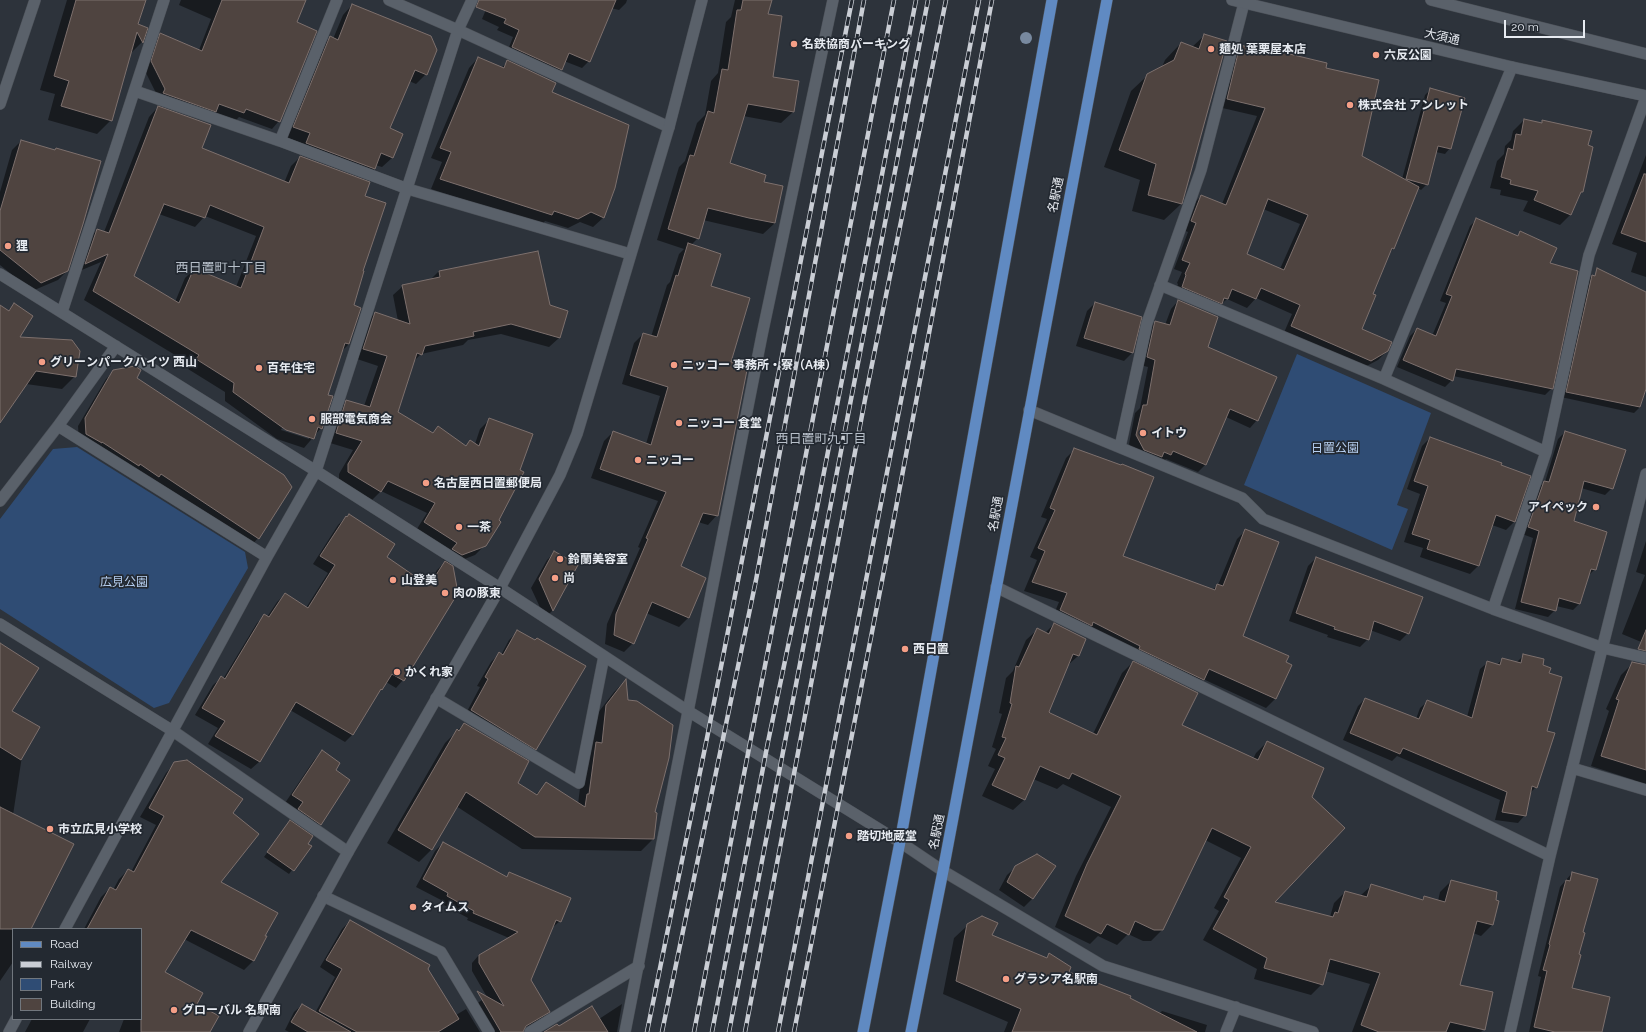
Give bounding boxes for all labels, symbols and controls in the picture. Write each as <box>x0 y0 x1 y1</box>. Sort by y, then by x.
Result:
scale bar <box>1506 12 1587 38</box>
text: 20 m <box>1511 20 1539 34</box>
street label: 大須通 <box>1423 26 1461 48</box>
place label: 名鉄協商パーキング <box>802 37 910 51</box>
marker: 名鉄協商パーキング <box>789 39 799 49</box>
place label: 麺処 葉栗屋本店 <box>1219 42 1306 56</box>
marker: 麺処 葉栗屋本店 <box>1206 44 1216 54</box>
place label: 六反公園 <box>1384 48 1432 62</box>
marker: 六反公園 <box>1371 50 1381 60</box>
place label: 株式会社 アンレット <box>1358 98 1469 112</box>
marker: 株式会社 アンレット <box>1345 100 1355 110</box>
street label: 名駅通 <box>1045 176 1067 214</box>
place label: 狸 <box>16 239 28 253</box>
marker: 狸 <box>3 241 13 251</box>
district label: 西日置町十丁目 <box>176 260 266 276</box>
place label: グリーンパークハイツ 西山 <box>50 355 197 369</box>
marker: グリーンパークハイツ 西山 <box>37 357 47 367</box>
place label: ニッコー 事務所・寮（A棟） <box>682 358 837 372</box>
marker: ニッコー 事務所・寮（A棟） <box>669 360 679 370</box>
place label: 百年住宅 <box>267 361 315 375</box>
marker: 百年住宅 <box>254 363 264 373</box>
place label: 服部電気商会 <box>320 412 392 426</box>
marker: 服部電気商会 <box>307 414 317 424</box>
place label: ニッコー 食堂 <box>687 416 762 430</box>
marker: ニッコー 食堂 <box>674 418 684 428</box>
place label: イトウ <box>1151 426 1187 440</box>
marker: イトウ <box>1138 428 1148 438</box>
district label: 西日置町九丁目 <box>776 431 866 447</box>
park label: 日置公園 <box>1311 441 1359 455</box>
place label: ニッコー <box>646 453 694 467</box>
marker: ニッコー <box>633 455 643 465</box>
place label: 名古屋西日置郵便局 <box>434 476 542 490</box>
marker: 名古屋西日置郵便局 <box>421 478 431 488</box>
street label: 名駅通 <box>986 495 1006 533</box>
place label: アイペック <box>1528 500 1588 514</box>
marker: アイペック <box>1591 502 1601 512</box>
place label: 一茶 <box>467 520 491 534</box>
marker: 一茶 <box>454 522 464 532</box>
place label: 鈴蘭美容室 <box>568 552 628 566</box>
marker: 鈴蘭美容室 <box>555 554 565 564</box>
place label: 尚 <box>563 571 575 585</box>
place label: 山登美 <box>401 573 437 587</box>
marker: 尚 <box>550 573 560 583</box>
park label: 広見公園 <box>100 575 148 589</box>
marker: 山登美 <box>388 575 398 585</box>
place label: 肉の豚東 <box>453 586 501 600</box>
marker: 肉の豚東 <box>440 588 450 598</box>
place label: 西日置 <box>913 642 949 656</box>
marker: 西日置 <box>900 644 910 654</box>
place label: かくれ家 <box>405 665 453 679</box>
marker: かくれ家 <box>392 667 402 677</box>
street label: 名駅通 <box>926 813 948 851</box>
place label: 市立広見小学校 <box>58 822 142 836</box>
marker: 市立広見小学校 <box>45 824 55 834</box>
place label: 踏切地蔵堂 <box>857 829 917 843</box>
marker: 踏切地蔵堂 <box>844 831 854 841</box>
place label: タイムス <box>421 900 469 914</box>
marker: タイムス <box>408 902 418 912</box>
legend <box>12 928 142 1020</box>
text: Road <box>50 937 79 951</box>
text: Railway <box>50 957 92 971</box>
place label: グラシア名駅南 <box>1014 972 1098 986</box>
marker: グラシア名駅南 <box>1001 974 1011 984</box>
text: Park <box>50 977 75 991</box>
text: Building <box>50 997 96 1011</box>
place label: グローバル 名駅南 <box>182 1003 281 1017</box>
marker: グローバル 名駅南 <box>169 1005 179 1015</box>

